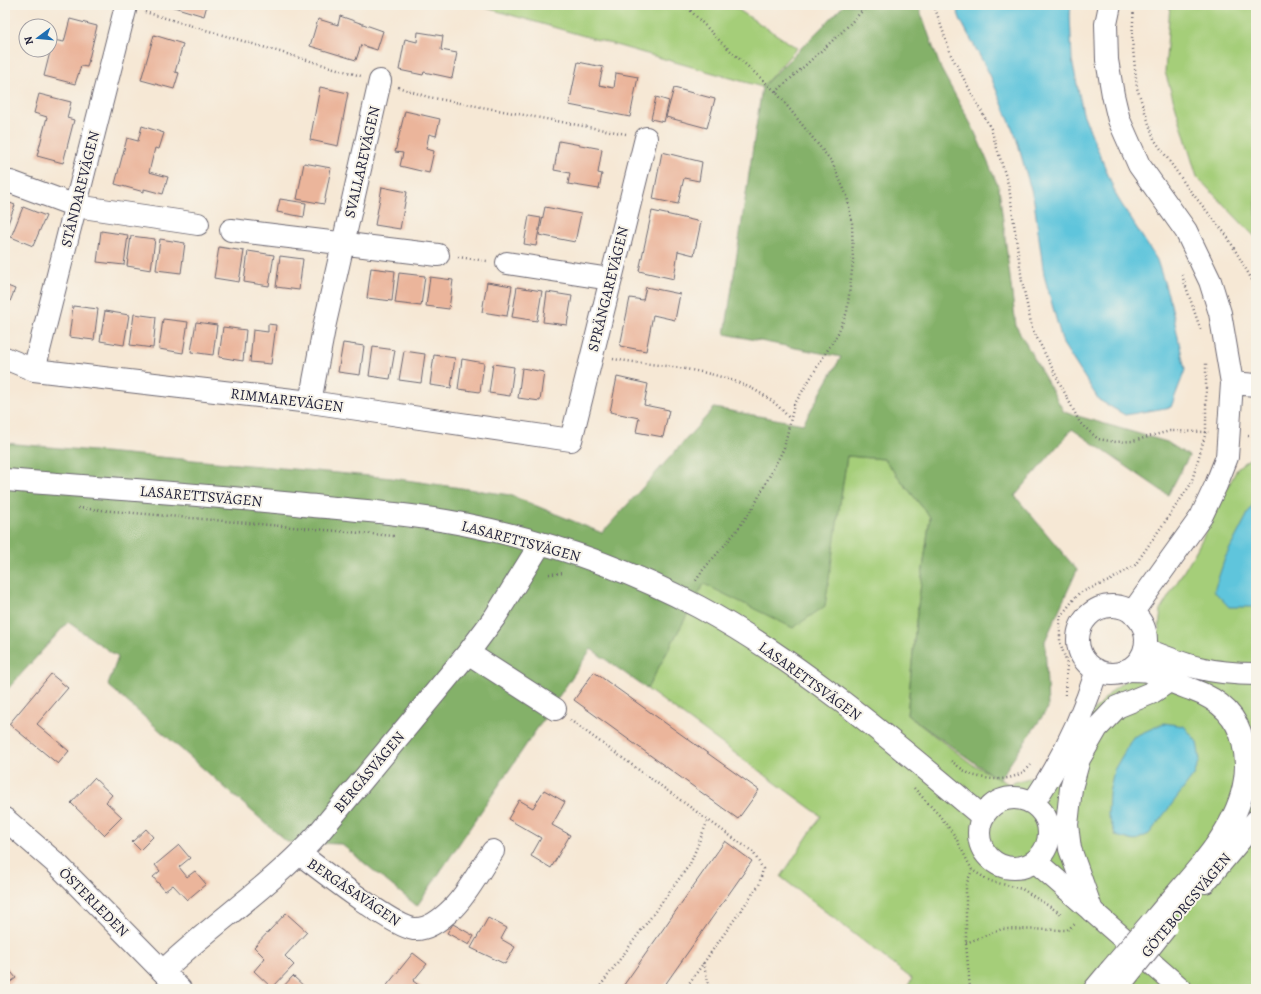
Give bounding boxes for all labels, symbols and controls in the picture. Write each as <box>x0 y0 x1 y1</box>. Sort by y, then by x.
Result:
north arrow <box>18 18 58 58</box>
text: N <box>21 35 37 47</box>
street label: SVALLAREVÄGEN <box>339 104 385 220</box>
street label: STÅNDAREVÄGEN <box>56 129 104 249</box>
street label: SPRÄNGAREVÄGEN <box>583 224 633 354</box>
street label: RIMMAREVÄGEN <box>229 383 345 417</box>
street label: LASARETTSVÄGEN <box>139 481 263 511</box>
street label: LASARETTSVÄGEN <box>459 515 583 567</box>
street label: LASARETTSVÄGEN <box>754 637 866 725</box>
street label: BERGÅSVÄGEN <box>329 727 409 817</box>
street label: GÖTEBORGSVÄGEN <box>1136 848 1236 961</box>
street label: BERGÅSAVÄGEN <box>303 853 405 931</box>
street label: ÖSTERLEDEN <box>55 863 133 941</box>

